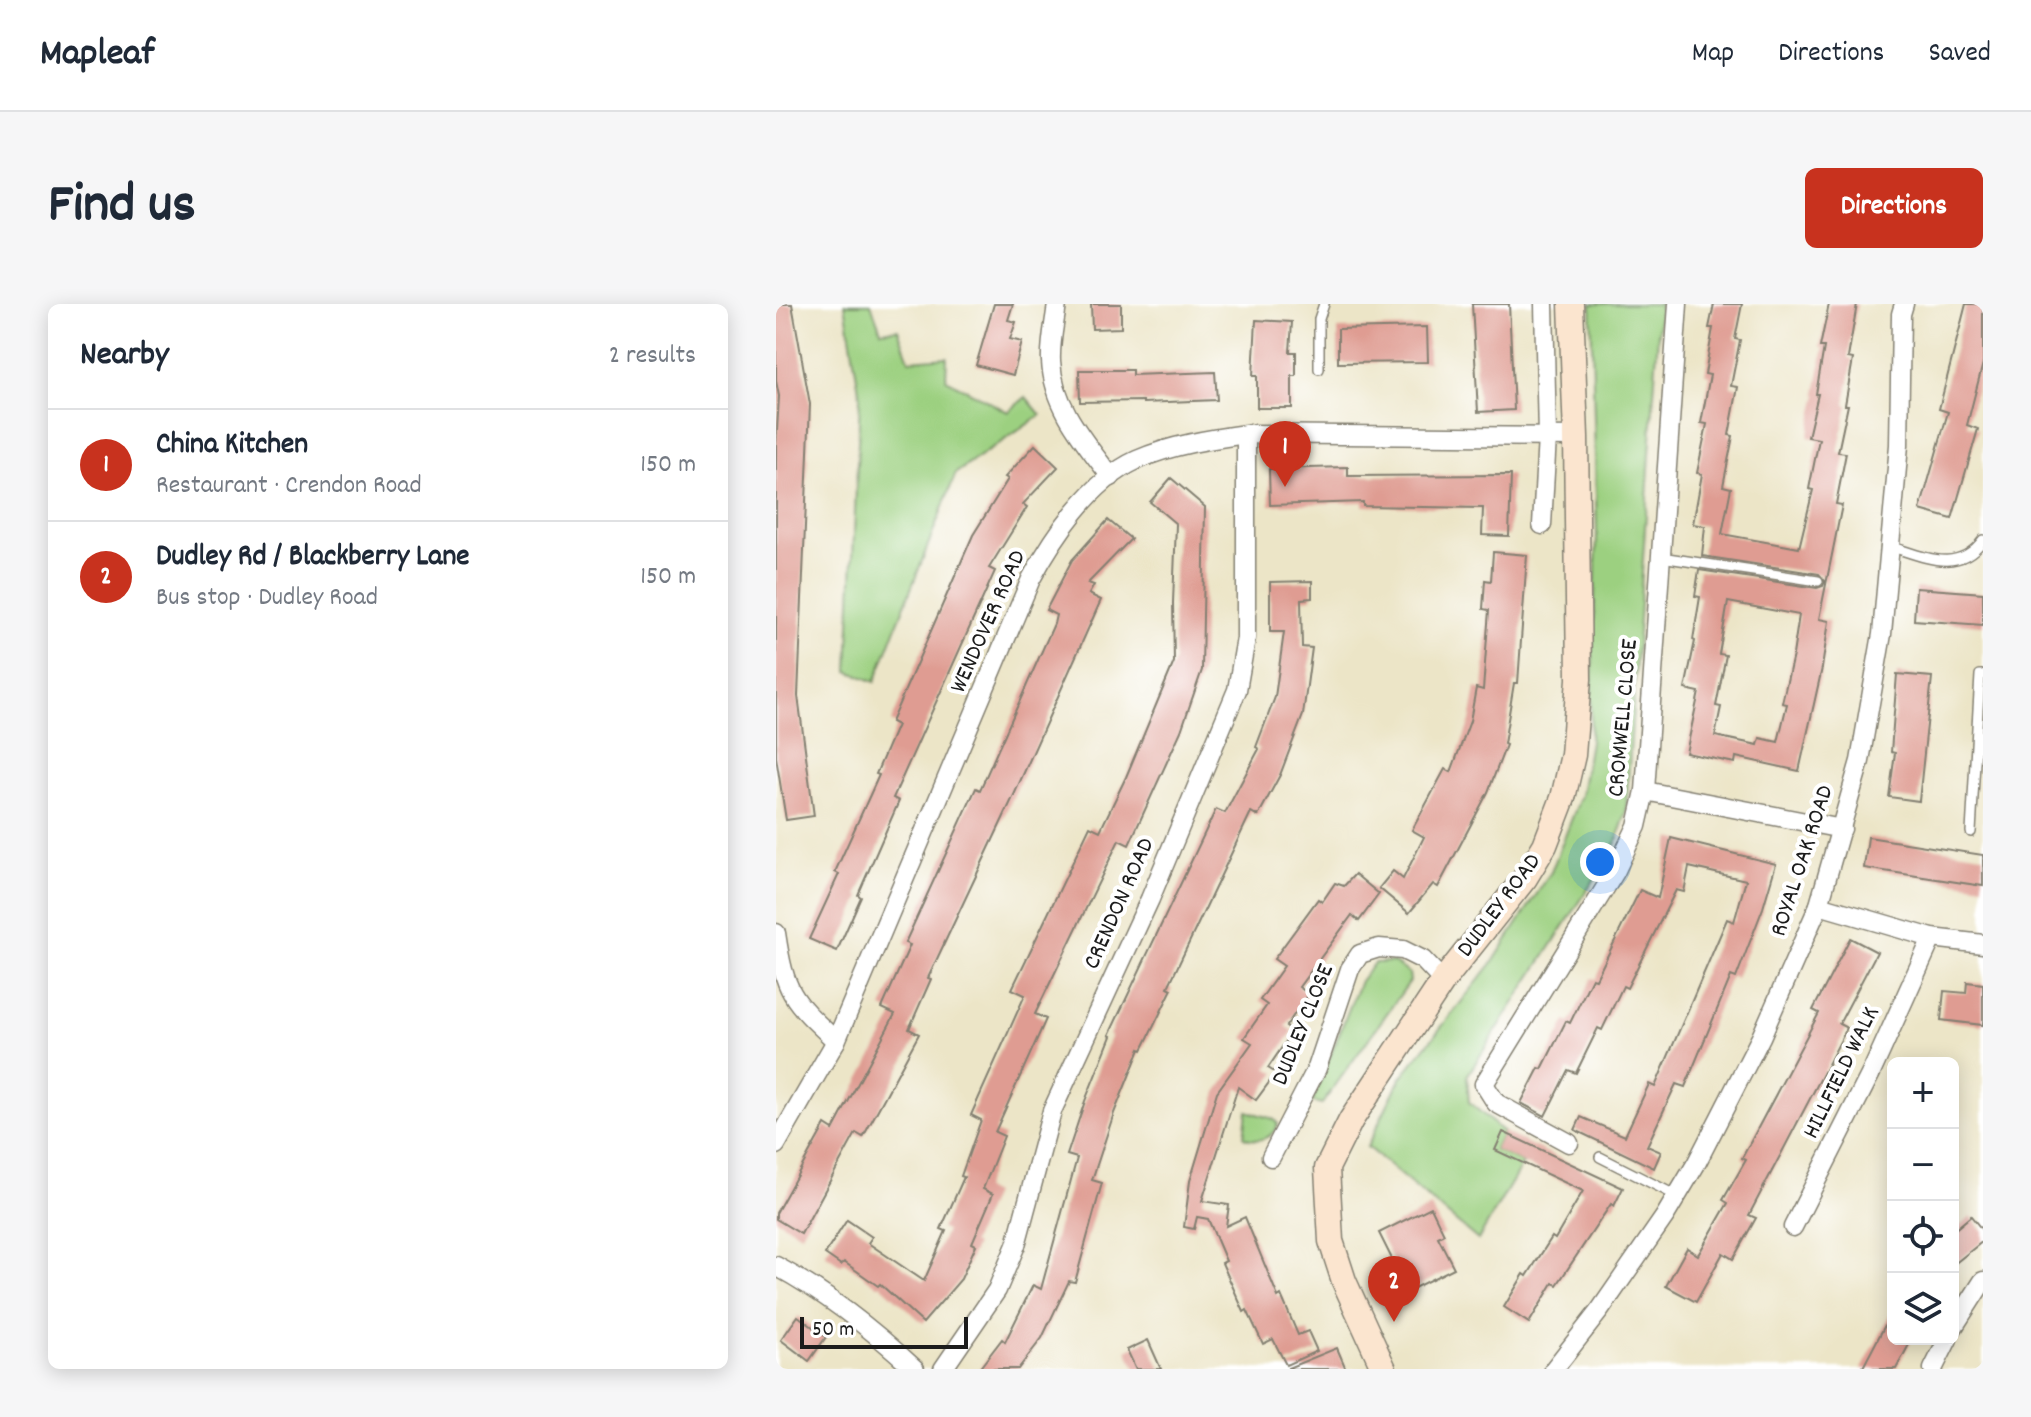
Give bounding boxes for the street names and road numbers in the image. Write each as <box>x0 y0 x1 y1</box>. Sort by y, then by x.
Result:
street label: WENDOVER ROAD <box>942 545 1036 699</box>
street label: CROMWELL CLOSE <box>1600 638 1648 798</box>
street label: ROYAL OAK ROAD <box>1763 781 1843 941</box>
street label: CRENDON ROAD <box>1076 833 1164 975</box>
street label: DUDLEY ROAD <box>1450 847 1550 965</box>
street label: DUDLEY CLOSE <box>1264 959 1344 1091</box>
street label: HILLFIELD WALK <box>1795 1001 1889 1145</box>

